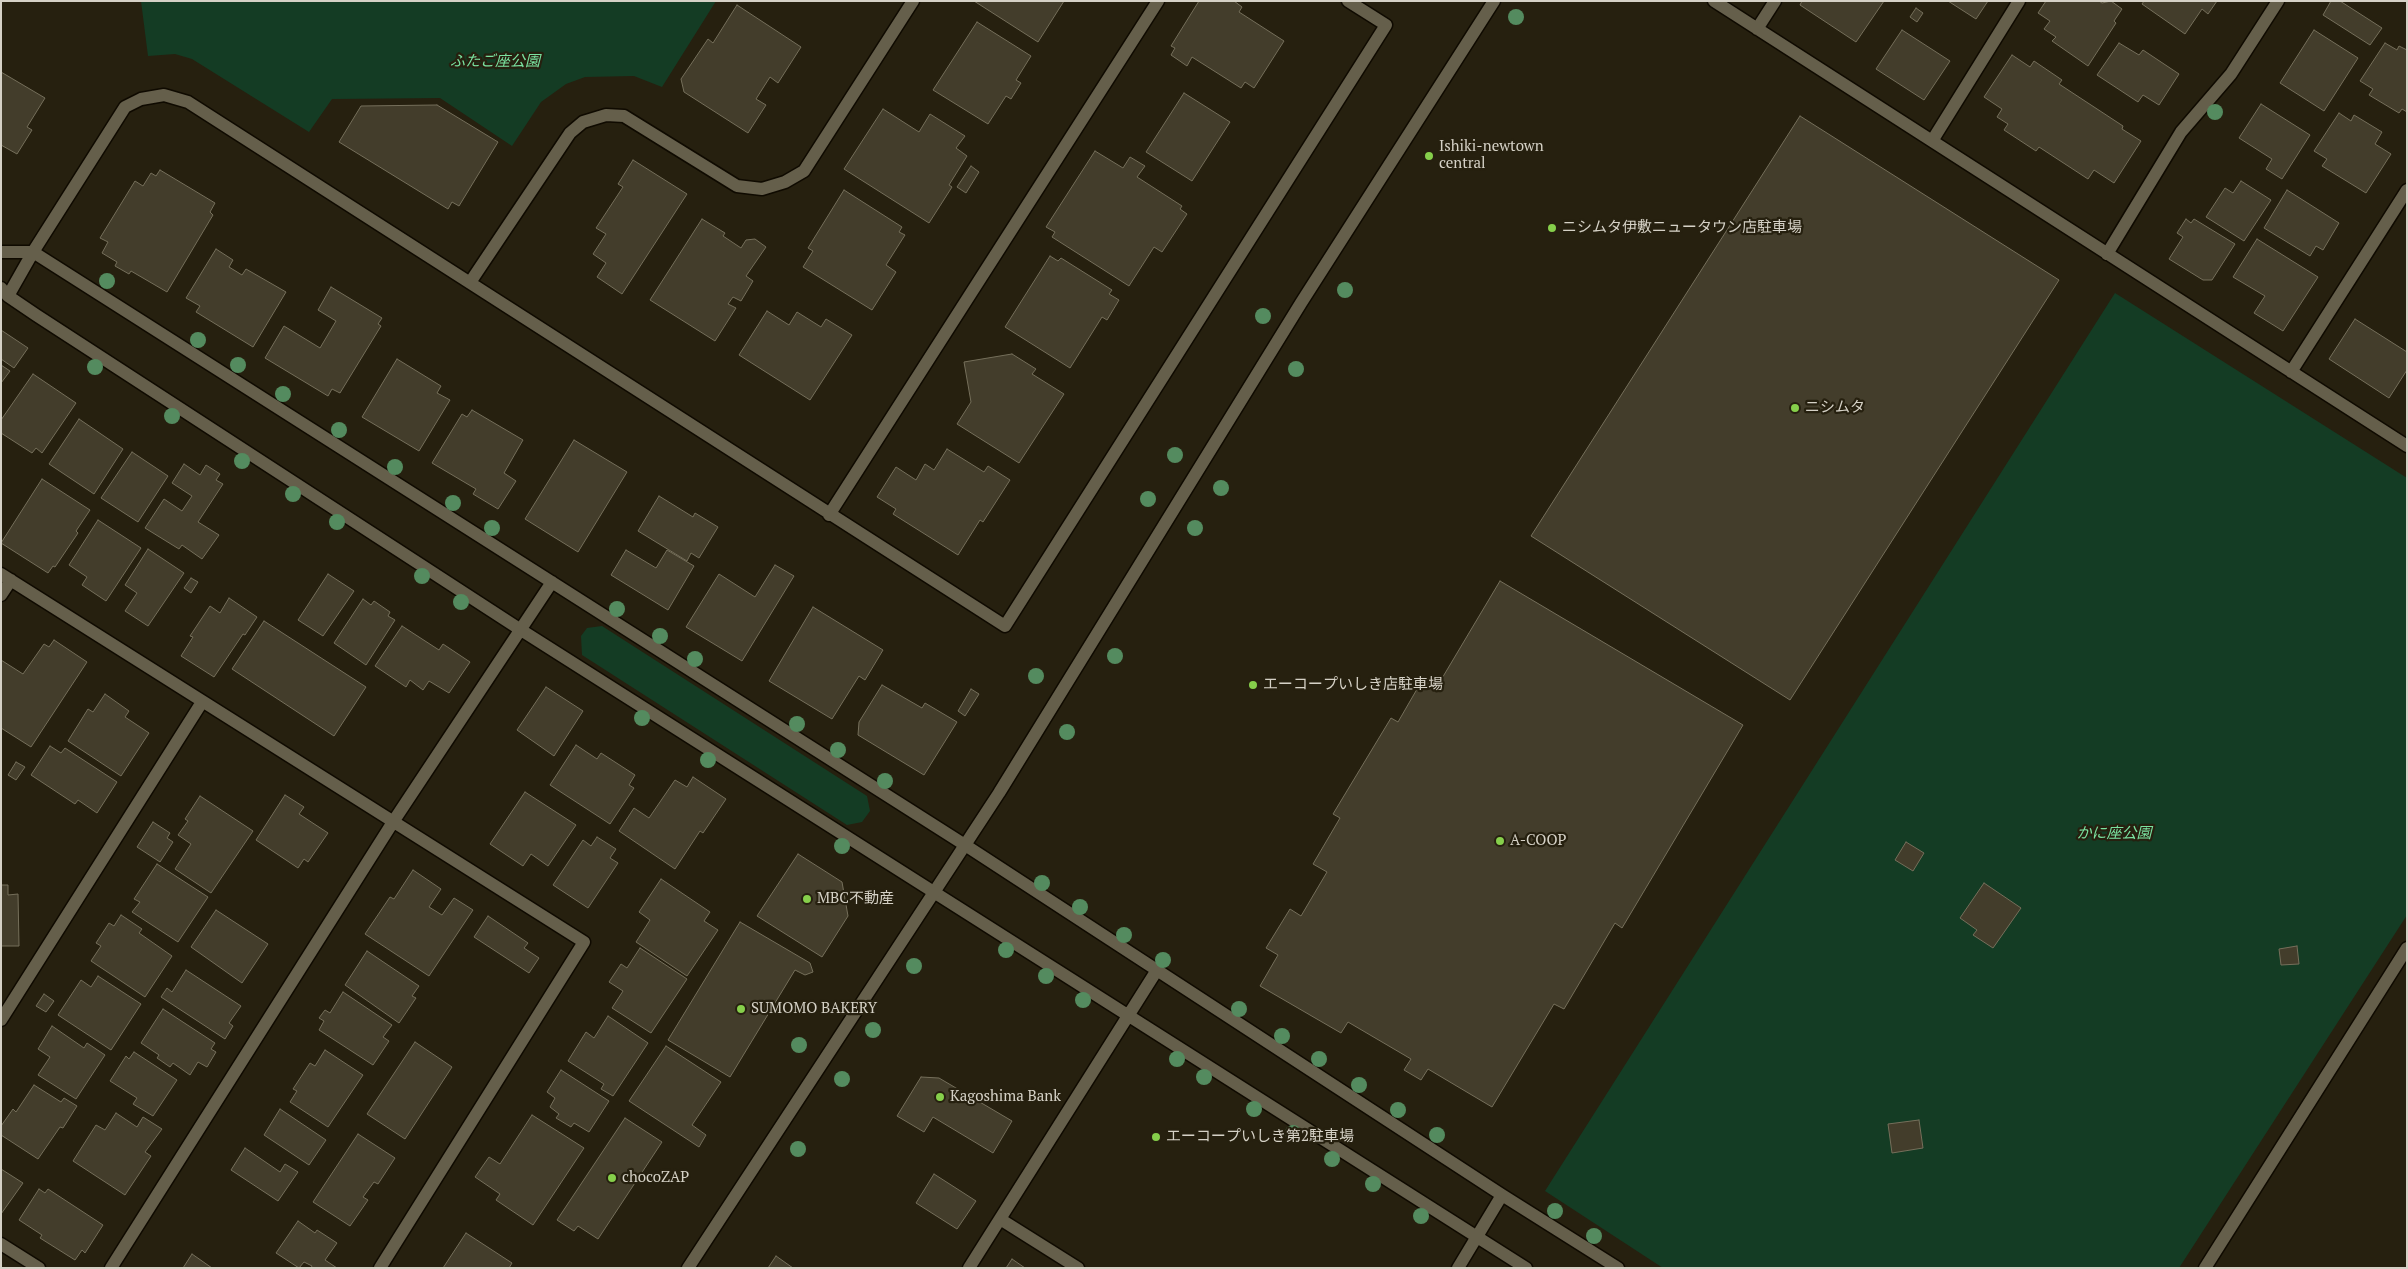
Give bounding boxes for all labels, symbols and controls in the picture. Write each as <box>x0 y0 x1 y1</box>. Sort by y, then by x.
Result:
park label: ふたご座公園 <box>450 53 540 71</box>
place label: Ishiki-newtown central <box>1439 138 1544 173</box>
marker: Ishiki-newtown central <box>1423 150 1435 162</box>
place label: ニシムタ伊敷ニュータウン店駐車場 <box>1562 219 1802 237</box>
marker: ニシムタ伊敷ニュータウン店駐車場 <box>1546 222 1558 234</box>
place label: ニシムタ <box>1805 399 1865 417</box>
marker: ニシムタ <box>1789 402 1801 414</box>
place label: エーコープいしき店駐車場 <box>1263 676 1443 694</box>
marker: エーコープいしき店駐車場 <box>1247 679 1259 691</box>
park label: かに座公園 <box>2077 825 2151 843</box>
place label: A-COOP <box>1510 832 1566 850</box>
marker: A-COOP <box>1494 835 1506 847</box>
place label: MBC不動産 <box>817 890 894 908</box>
marker: MBC不動産 <box>801 893 813 905</box>
place label: SUMOMO BAKERY <box>751 1000 877 1018</box>
marker: SUMOMO BAKERY <box>735 1003 747 1015</box>
place label: Kagoshima Bank <box>950 1088 1061 1106</box>
marker: Kagoshima Bank <box>934 1091 946 1103</box>
place label: エーコープいしき第2駐車場 <box>1166 1128 1354 1146</box>
marker: エーコープいしき第2駐車場 <box>1150 1131 1162 1143</box>
place label: chocoZAP <box>622 1169 689 1187</box>
marker: chocoZAP <box>606 1172 618 1184</box>

